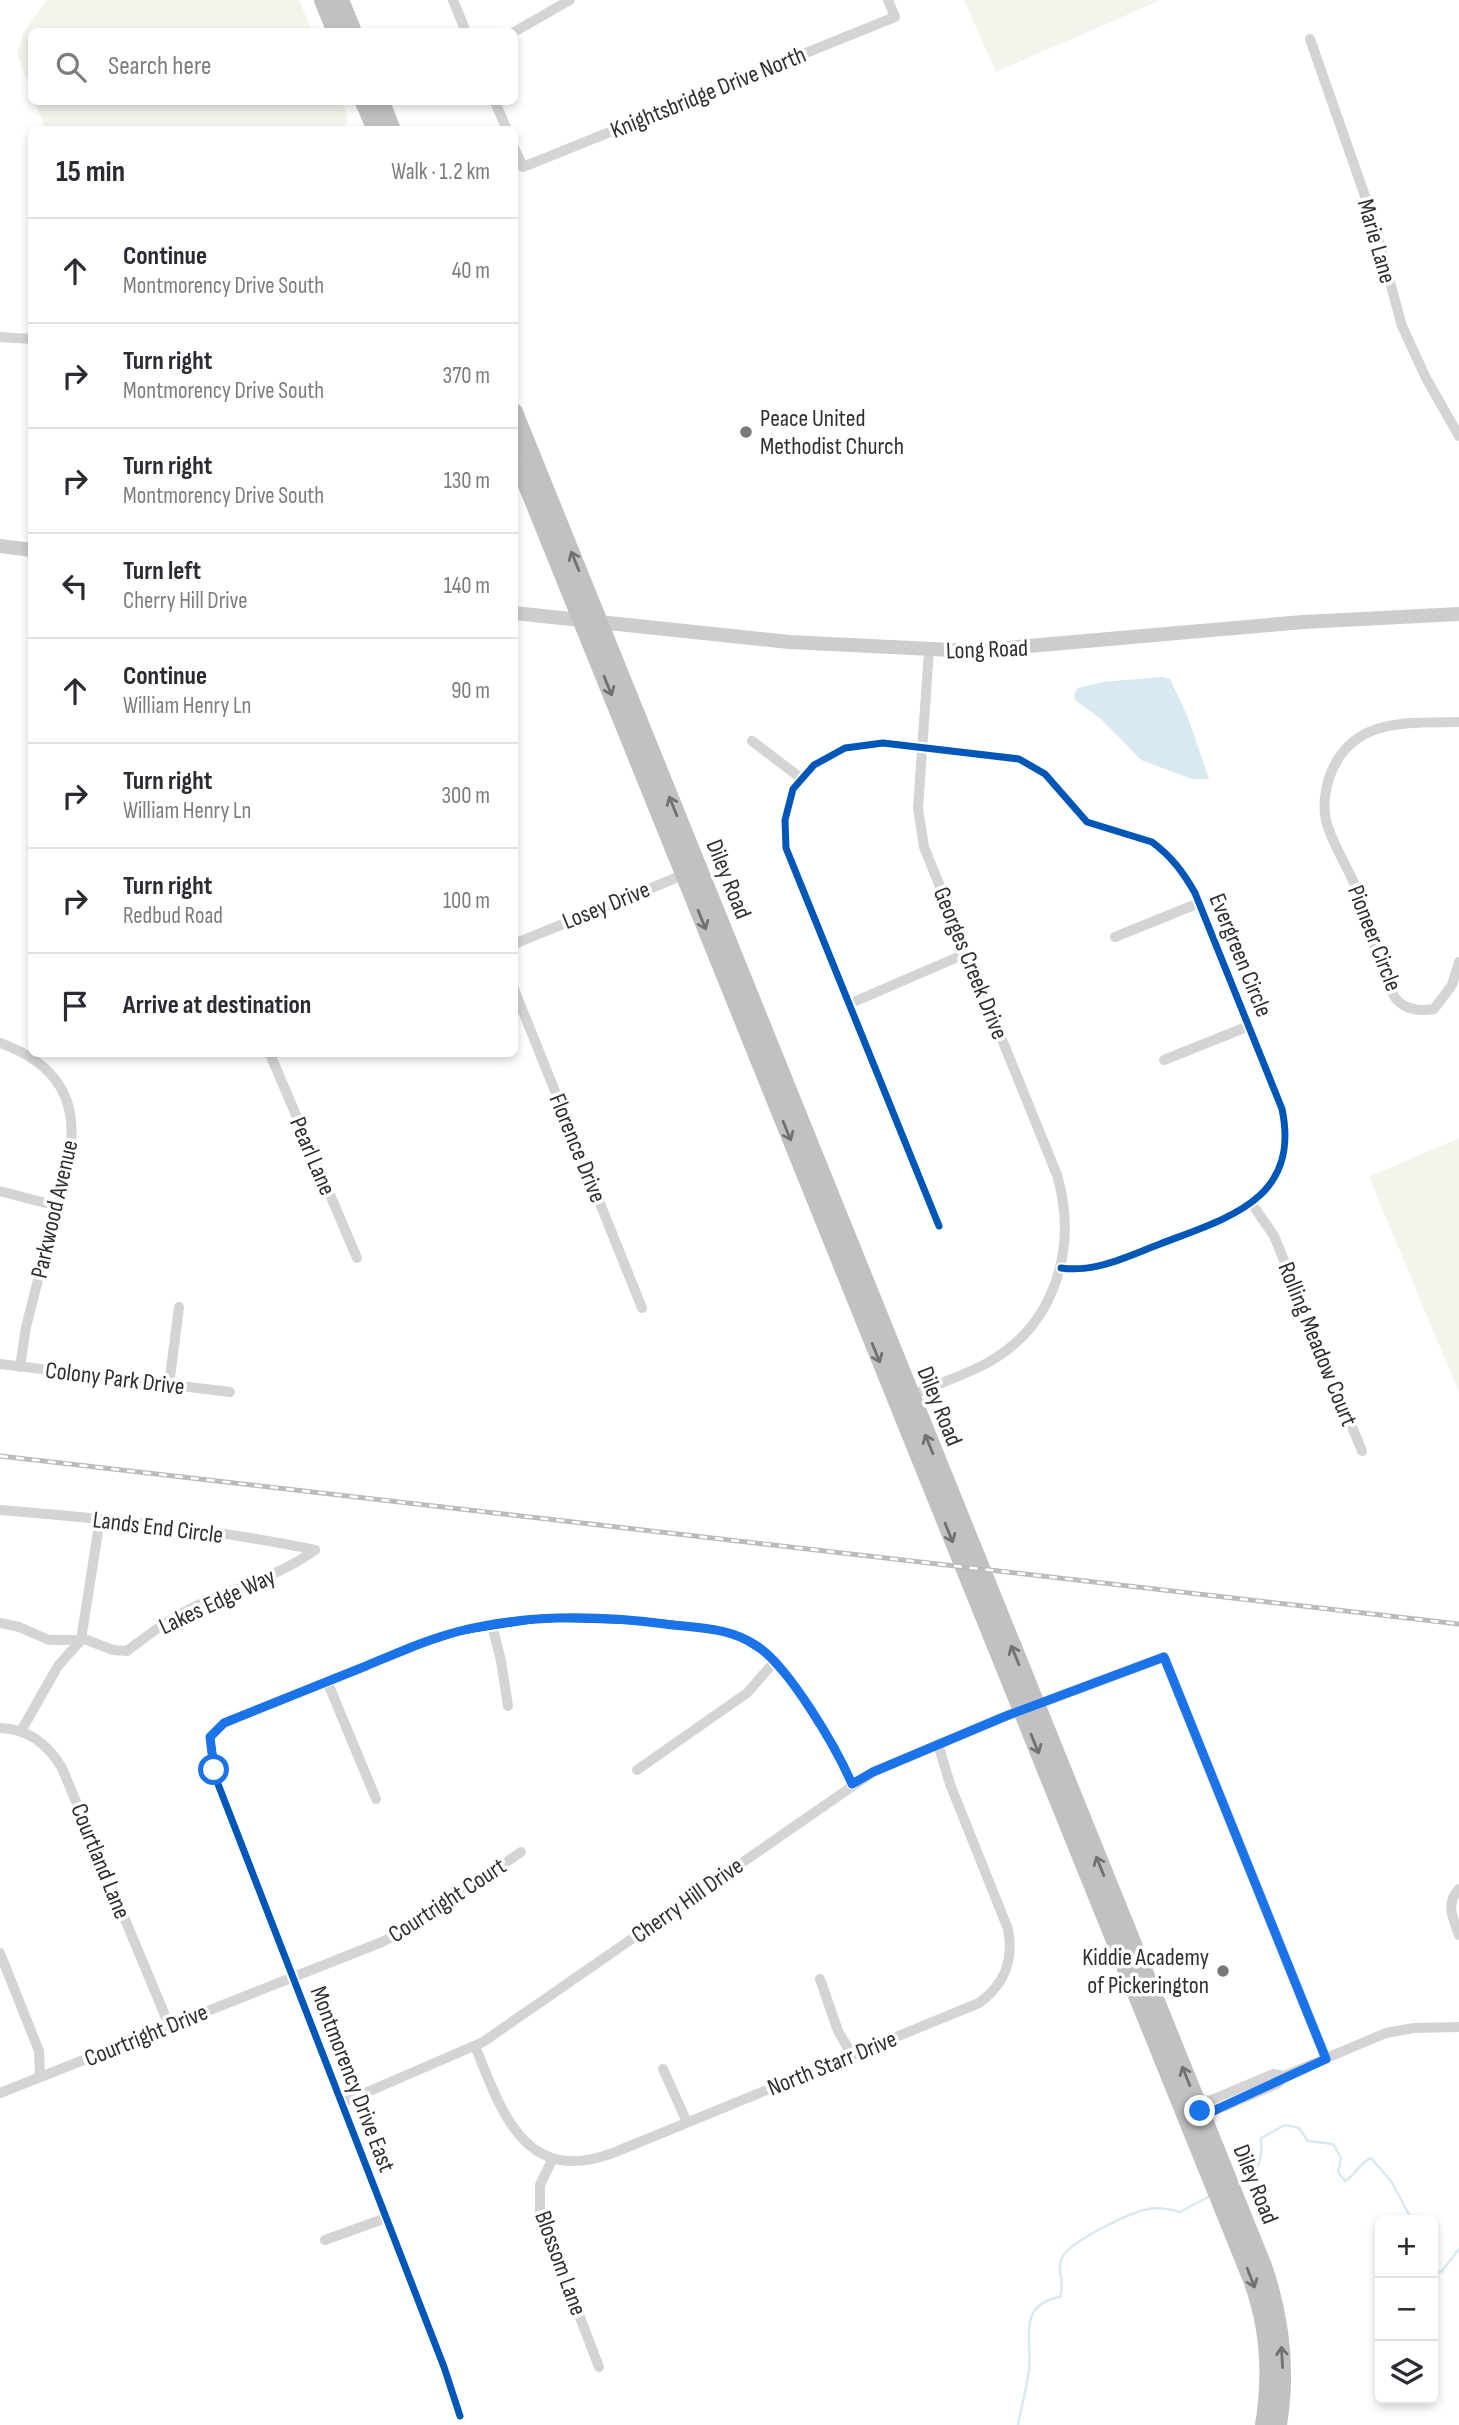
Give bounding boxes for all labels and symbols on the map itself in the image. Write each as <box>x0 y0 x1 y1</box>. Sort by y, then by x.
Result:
street label: Knightsbridge Drive North <box>606 40 810 145</box>
street label: Marie Lane <box>1351 196 1402 287</box>
place label: Peace United Methodist Church <box>760 404 904 461</box>
marker: Peace United Methodist Church <box>738 424 754 440</box>
one-way arrow <box>567 551 580 572</box>
street label: Long Road <box>945 634 1029 665</box>
one-way arrow <box>603 674 616 696</box>
one-way arrow <box>666 796 679 817</box>
street label: Diley Road <box>699 835 758 923</box>
street label: Losey Drive <box>558 875 654 936</box>
street label: Pioneer Circle <box>1341 881 1408 995</box>
street label: Georges Creek Drive <box>927 883 1014 1044</box>
street label: Evergreen Circle <box>1203 889 1278 1021</box>
one-way arrow <box>697 908 710 930</box>
street label: Florence Drive <box>543 1090 612 1207</box>
street label: Pearl Lane <box>283 1113 342 1200</box>
one-way arrow <box>781 1119 794 1141</box>
street label: Parkwood Avenue <box>25 1137 84 1281</box>
street label: Rolling Meadow Court <box>1271 1258 1364 1431</box>
one-way arrow <box>871 1342 884 1364</box>
street label: Colony Park Drive <box>44 1356 186 1401</box>
street label: Diley Road <box>910 1362 969 1450</box>
one-way arrow <box>922 1434 935 1455</box>
street label: Lands End Circle <box>91 1505 225 1550</box>
one-way arrow <box>943 1522 956 1544</box>
street label: Lakes Edge Way <box>154 1562 280 1641</box>
one-way arrow <box>1008 1644 1021 1666</box>
one-way arrow <box>1029 1733 1042 1754</box>
route start <box>198 1754 229 1785</box>
street label: Courtland Lane <box>64 1799 137 1923</box>
street label: Cherry Hill Drive <box>626 1851 749 1950</box>
street label: Courtright Court <box>383 1852 511 1949</box>
one-way arrow <box>1093 1855 1106 1877</box>
place label: Kiddie Academy of Pickerington <box>1082 1943 1209 2000</box>
marker: Kiddie Academy of Pickerington <box>1215 1963 1231 1979</box>
street label: Montmorency Drive East <box>304 1982 401 2176</box>
street label: Courtright Drive <box>80 1998 212 2073</box>
street label: North Starr Drive <box>763 2024 901 2103</box>
one-way arrow <box>1179 2066 1192 2088</box>
route end <box>1184 2095 1215 2126</box>
street label: Diley Road <box>1226 2140 1285 2228</box>
street label: Blossom Lane <box>528 2207 593 2319</box>
one-way arrow <box>1246 2266 1259 2288</box>
one-way arrow <box>1275 2346 1288 2369</box>

